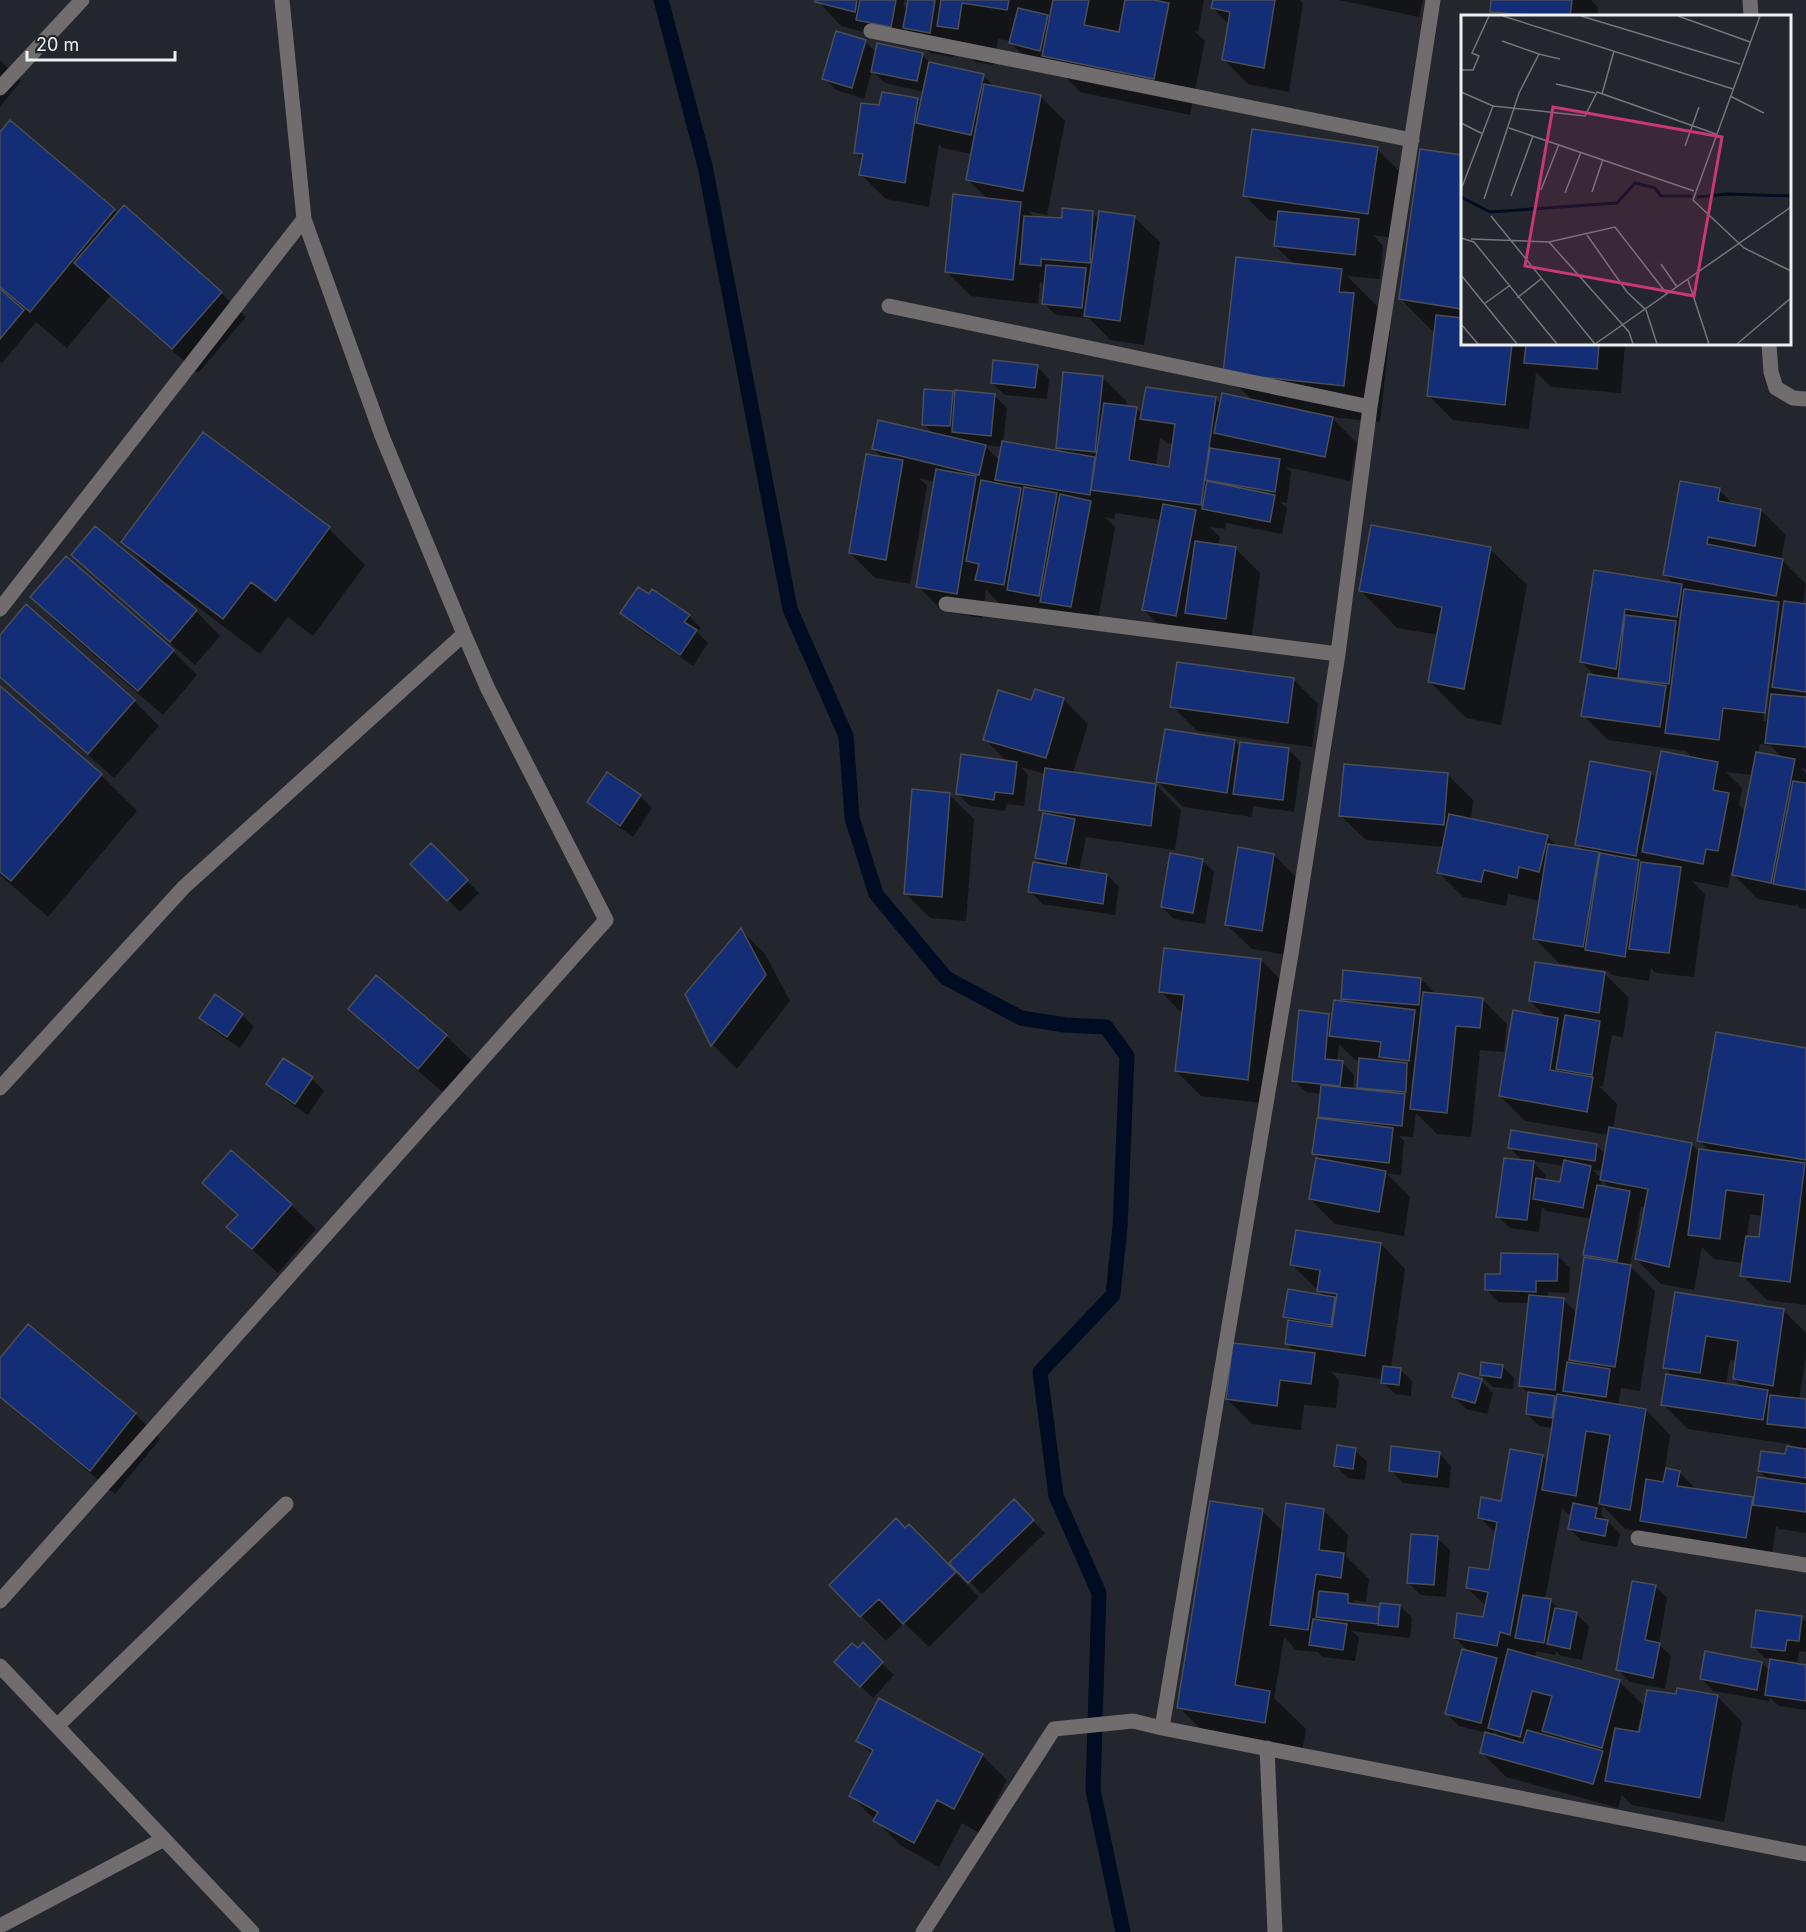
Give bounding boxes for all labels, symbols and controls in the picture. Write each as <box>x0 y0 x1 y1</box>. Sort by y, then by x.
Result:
inset map <box>1461 15 1791 345</box>
scale bar <box>27 24 176 62</box>
text: 20 m <box>36 34 79 55</box>

